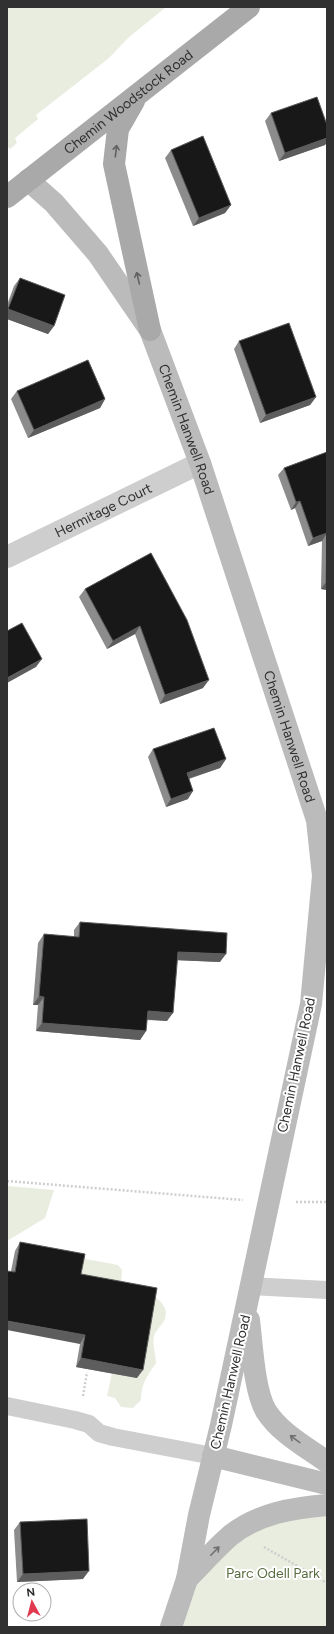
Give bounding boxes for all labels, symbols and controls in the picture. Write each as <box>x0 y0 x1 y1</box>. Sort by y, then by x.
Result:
street label: Chemin Woodstock Road <box>61 46 196 158</box>
one-way arrow <box>112 145 120 158</box>
one-way arrow <box>134 272 142 285</box>
street label: Chemin Hanwell Road <box>155 362 218 497</box>
street label: Hermitage Court <box>52 480 155 541</box>
street label: Chemin Hanwell Road <box>260 668 319 805</box>
street label: Chemin Hanwell Road <box>274 996 319 1134</box>
street label: Chemin Hanwell Road <box>207 1313 254 1451</box>
one-way arrow <box>290 1435 301 1443</box>
one-way arrow <box>210 1546 220 1556</box>
park label: Parc Odell Park <box>226 1565 320 1582</box>
north arrow <box>12 1582 52 1622</box>
text: N <box>26 1586 36 1600</box>

